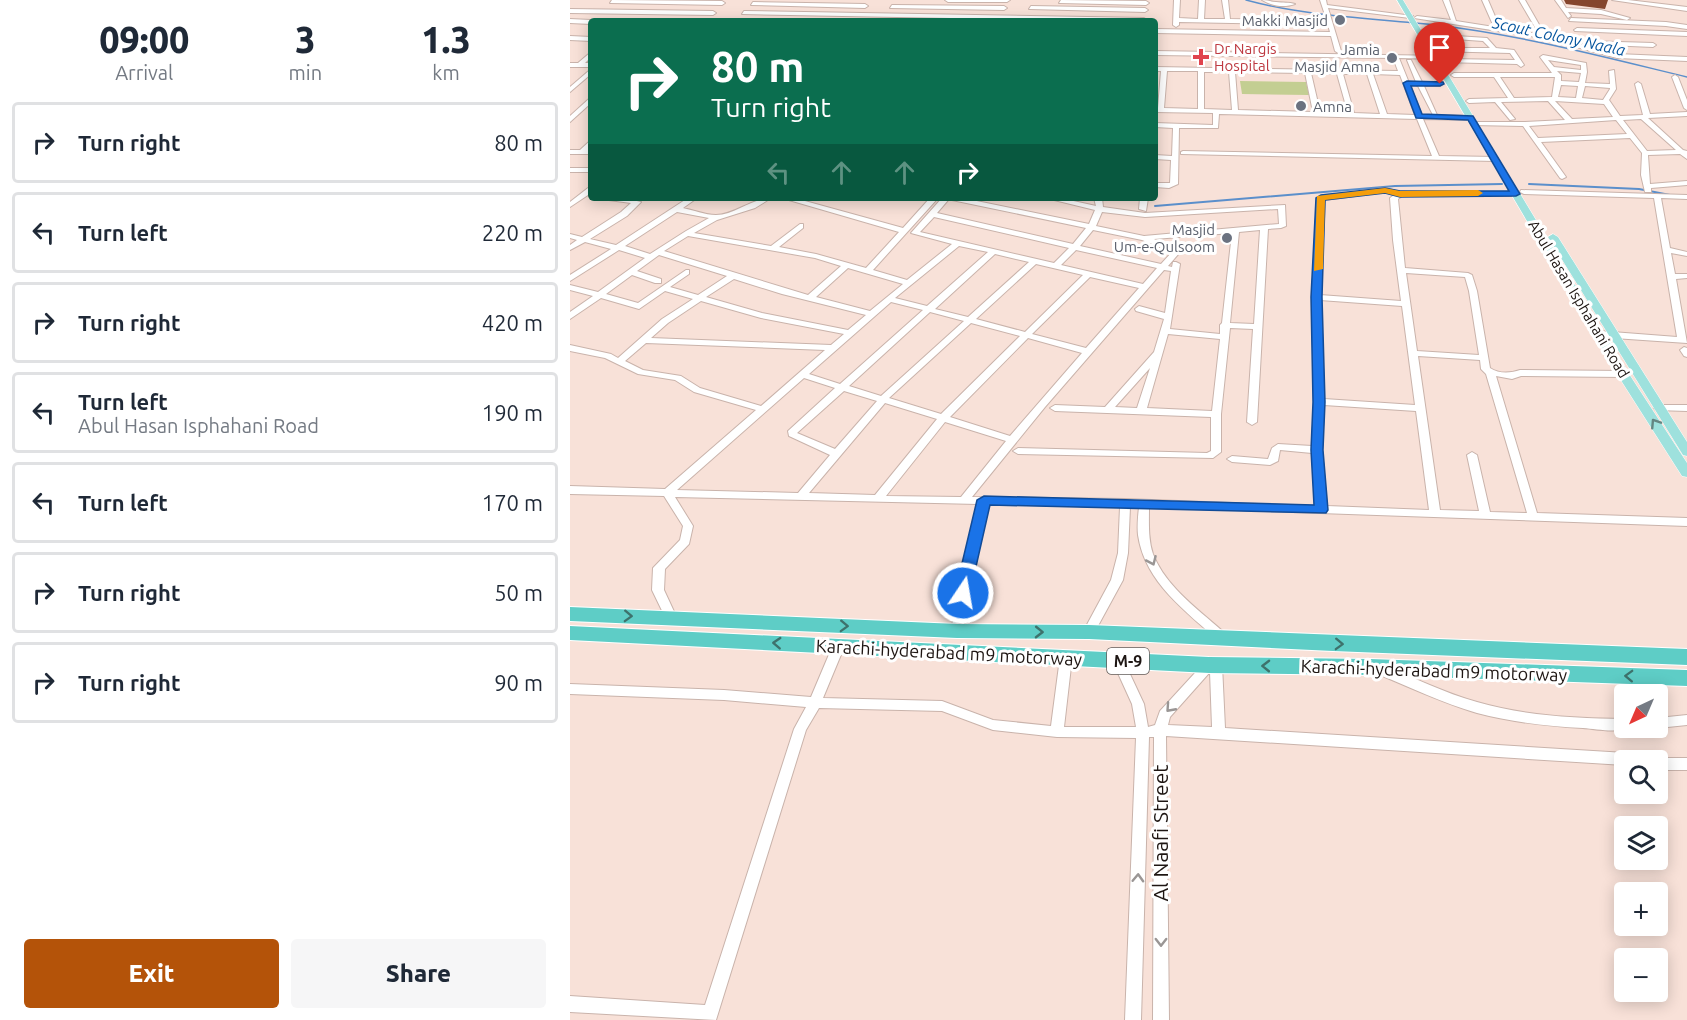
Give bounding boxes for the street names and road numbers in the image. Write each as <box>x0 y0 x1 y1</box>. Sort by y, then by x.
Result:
street label: Abul Hasan Isphahani Road <box>1525 217 1633 381</box>
street label: Karachi-hyderabad m9 motorway <box>815 635 1083 669</box>
road number: M-9 <box>1107 648 1149 674</box>
street label: Karachi-hyderabad m9 motorway <box>1300 655 1568 685</box>
street label: Al Naafi Street <box>1148 764 1172 902</box>

